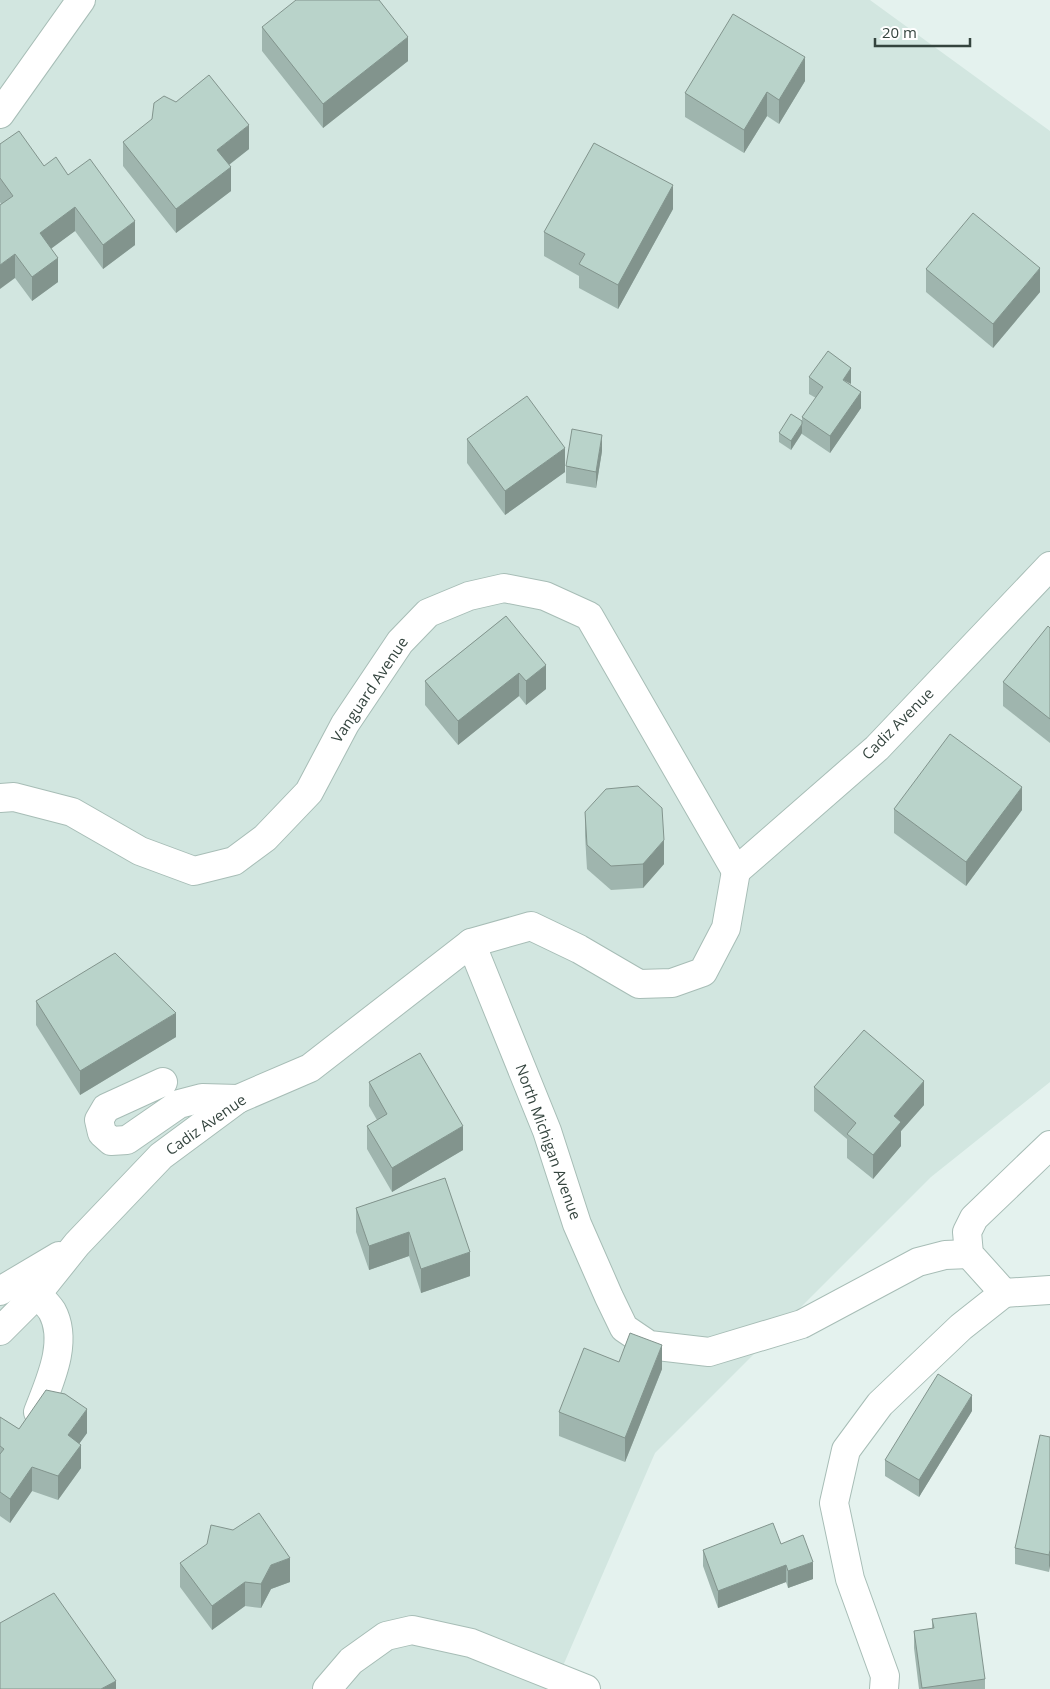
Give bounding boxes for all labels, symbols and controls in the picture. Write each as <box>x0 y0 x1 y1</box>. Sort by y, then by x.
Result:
scale bar <box>875 15 970 47</box>
text: 20 m <box>882 22 917 42</box>
street label: Vanguard Avenue <box>326 633 412 746</box>
street label: Cadiz Avenue <box>857 683 938 764</box>
street label: North Michigan Avenue <box>511 1061 586 1222</box>
street label: Cadiz Avenue <box>161 1089 250 1159</box>

